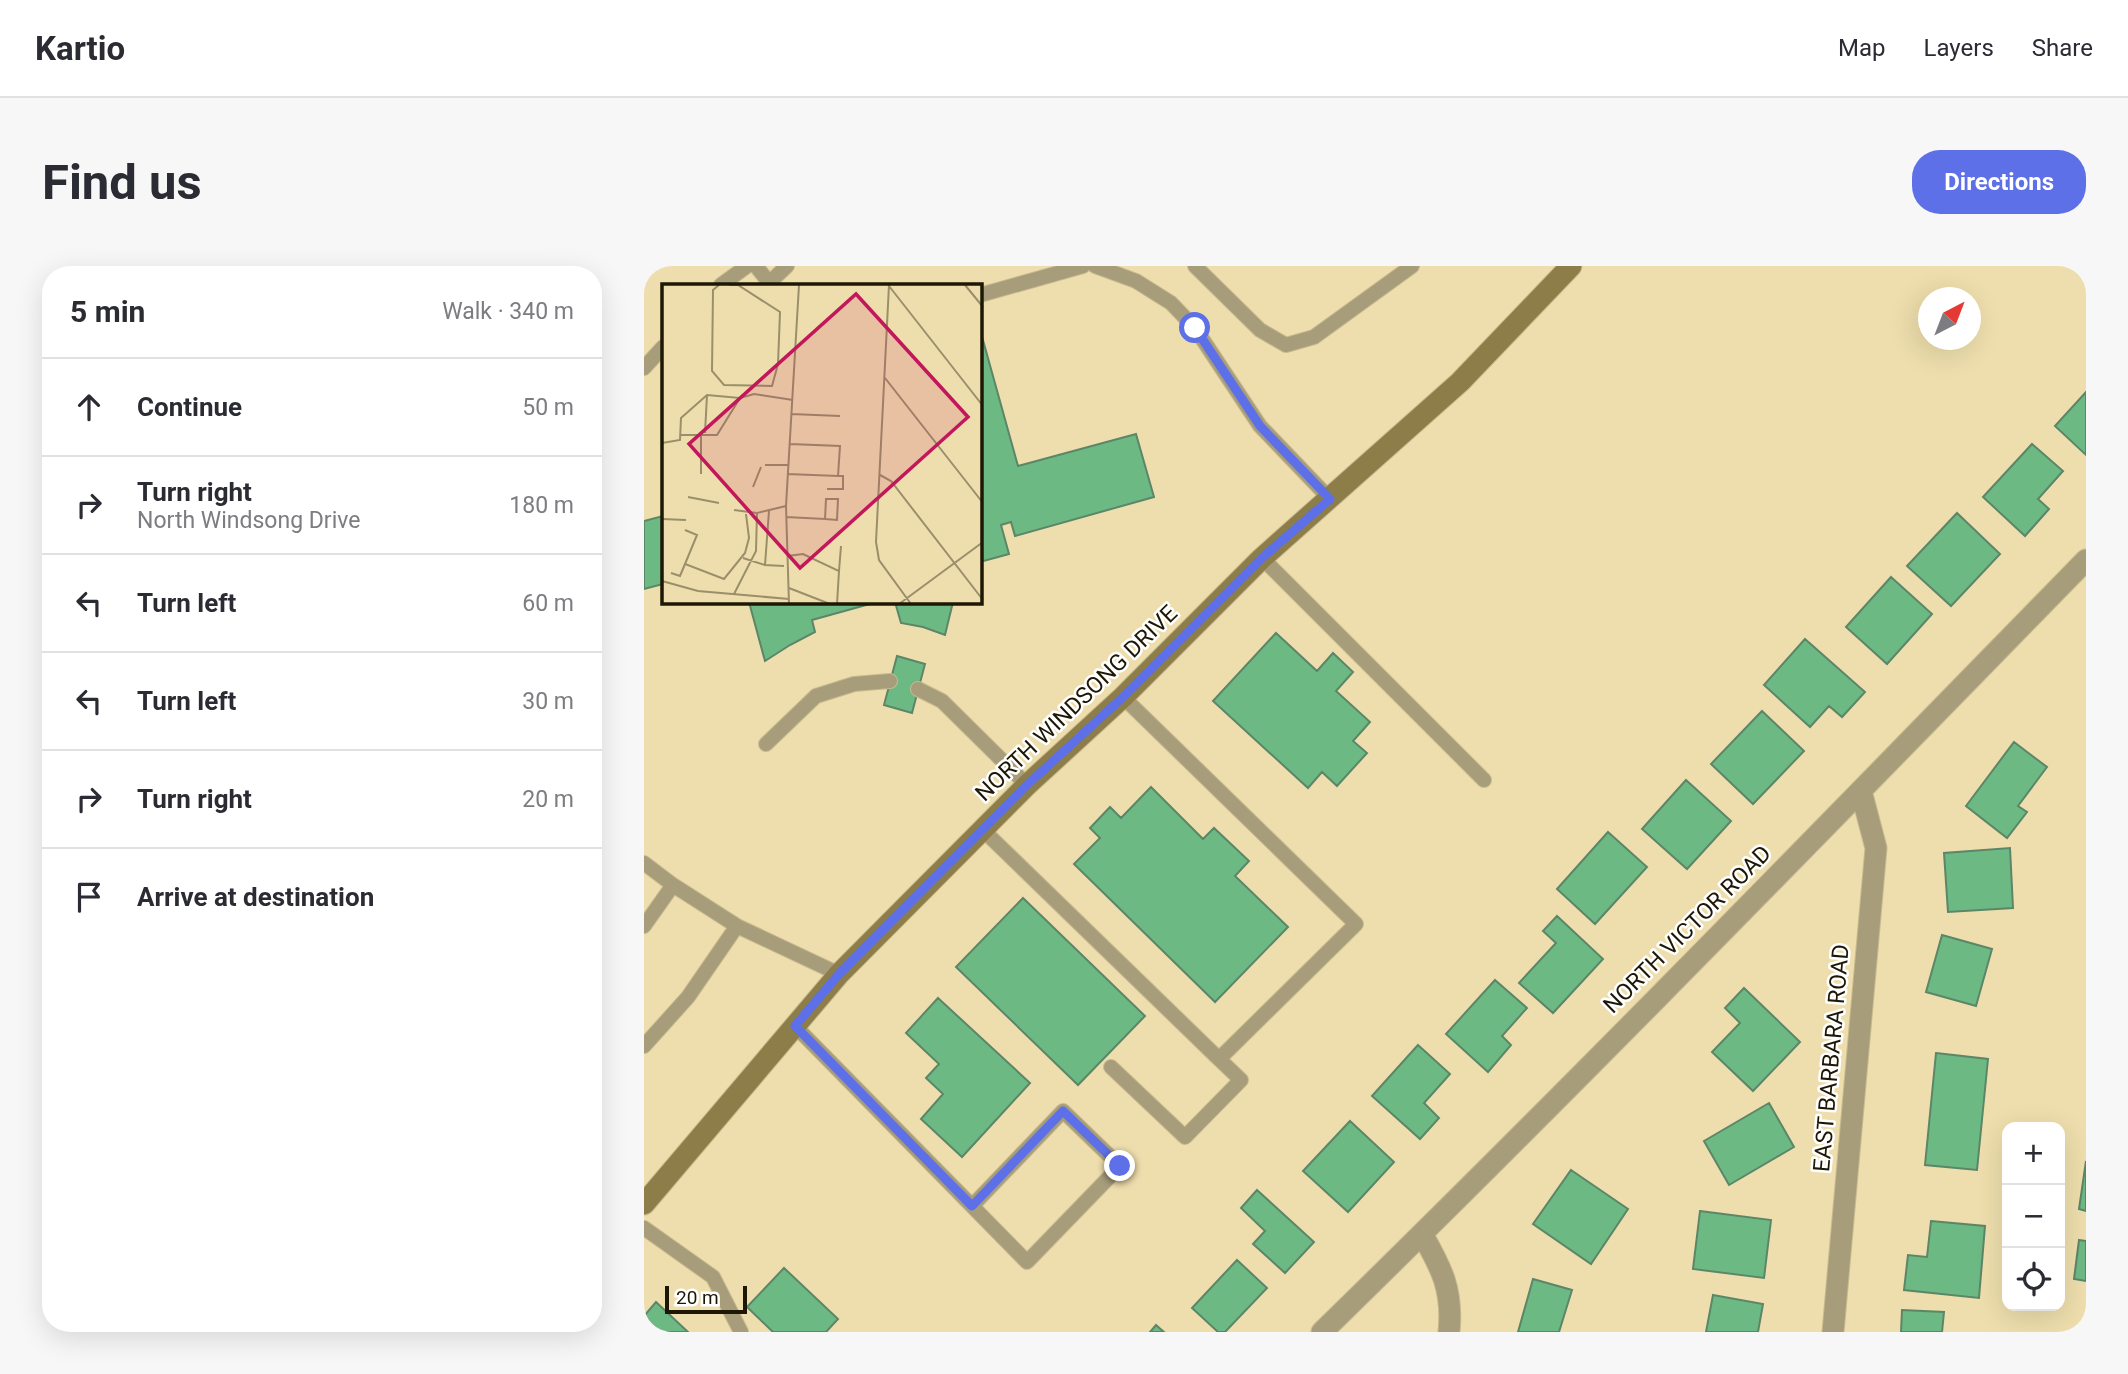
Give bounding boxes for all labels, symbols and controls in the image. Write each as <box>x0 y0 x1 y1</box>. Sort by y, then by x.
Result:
text: Kartio <box>35 29 125 68</box>
text: Map <box>1838 34 1886 62</box>
text: Layers <box>1924 34 1994 62</box>
text: Share <box>2032 34 2093 62</box>
button: Directions <box>1912 150 2086 214</box>
text: Find us <box>42 154 202 211</box>
inset map <box>662 284 982 604</box>
north arrow <box>1918 287 1981 350</box>
text: 5 min <box>70 294 145 329</box>
text: Walk · 340 m <box>442 298 574 325</box>
route start <box>1179 312 1210 343</box>
icon: ahead <box>70 388 108 426</box>
text: Continue <box>137 392 242 422</box>
text: 50 m <box>522 394 574 421</box>
text: Turn right <box>137 477 252 507</box>
icon: right <box>70 486 108 524</box>
text: 180 m <box>509 492 574 519</box>
text: North Windsong Drive <box>137 507 360 534</box>
icon: left <box>70 584 108 622</box>
text: Turn left <box>137 588 236 618</box>
text: 60 m <box>522 590 574 617</box>
street label: NORTH WINDSONG DRIVE <box>970 600 1183 807</box>
icon: left <box>70 682 108 720</box>
text: Turn left <box>137 686 236 716</box>
text: 30 m <box>522 688 574 715</box>
icon: right <box>70 780 108 818</box>
text: Turn right <box>137 784 252 814</box>
text: 20 m <box>522 786 574 813</box>
street label: NORTH VICTOR ROAD <box>1598 840 1777 1019</box>
icon: arrive <box>70 878 108 916</box>
text: Arrive at destination <box>137 882 374 912</box>
street label: EAST BARBARA ROAD <box>1808 943 1855 1173</box>
map controls <box>2002 1122 2065 1311</box>
button: + <box>2002 1122 2065 1185</box>
route end <box>1104 1150 1135 1181</box>
button: − <box>2002 1185 2065 1248</box>
button: locate <box>2002 1248 2065 1311</box>
scale bar <box>665 1283 747 1315</box>
text: 20 m <box>676 1286 719 1309</box>

